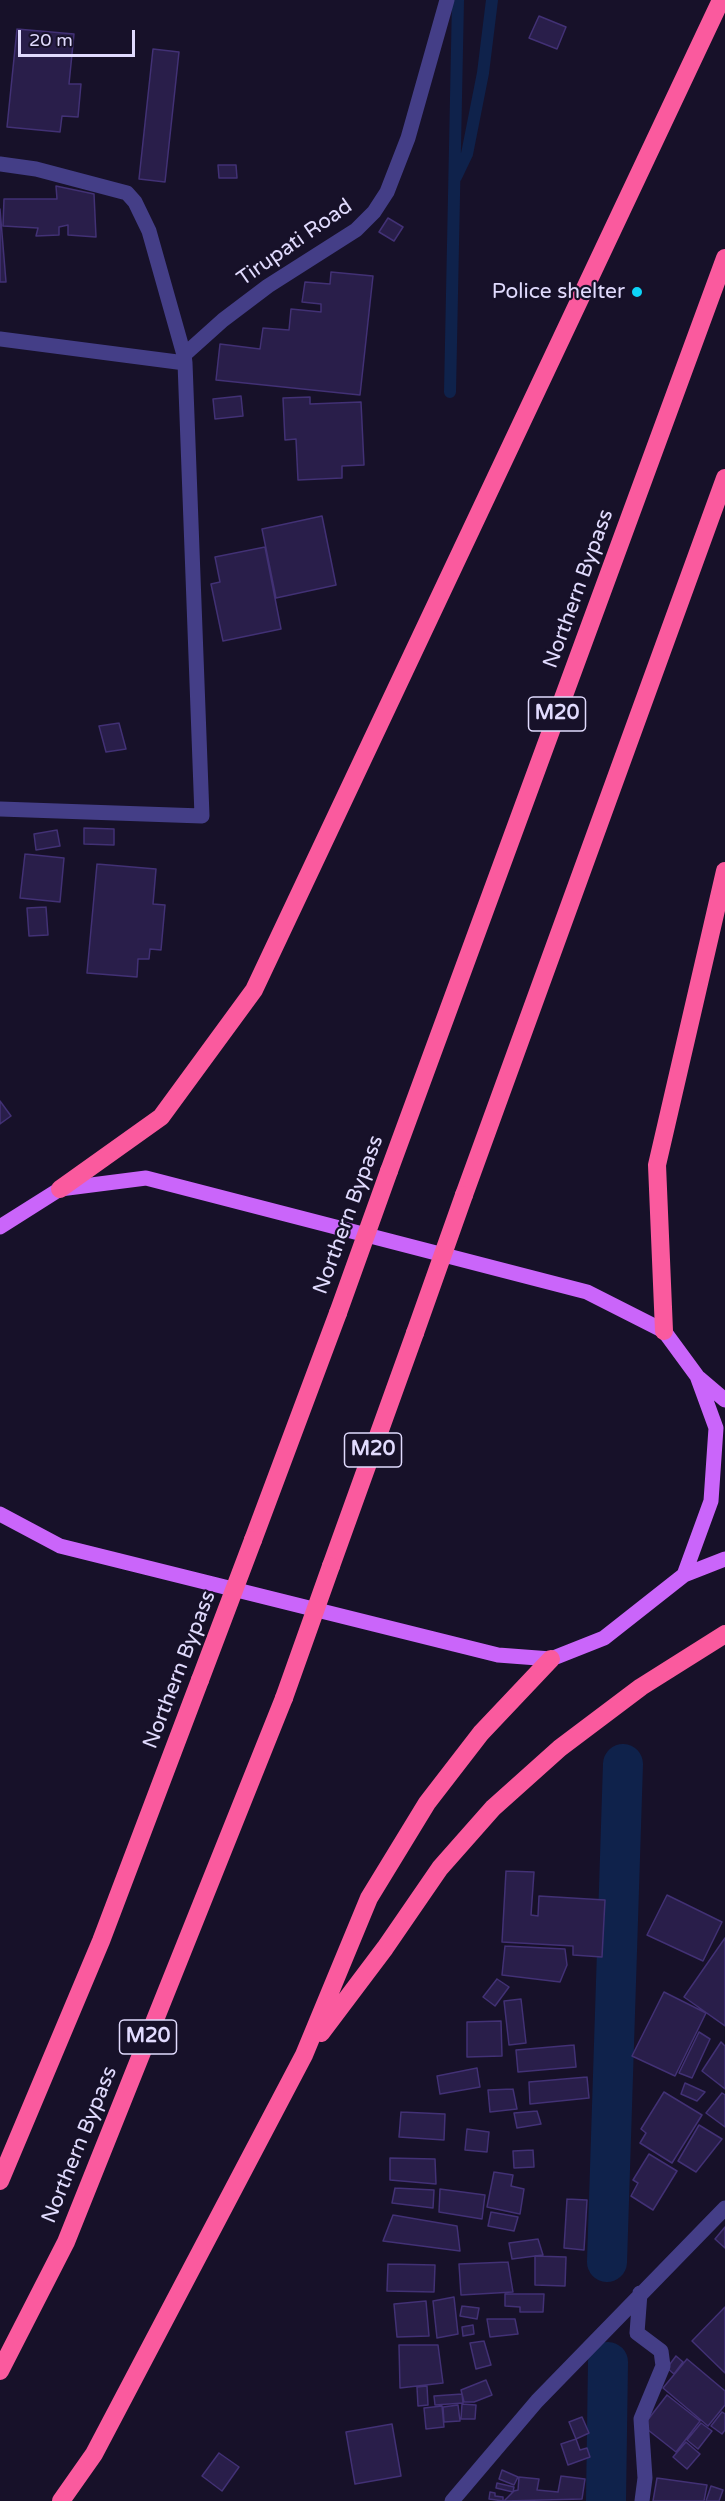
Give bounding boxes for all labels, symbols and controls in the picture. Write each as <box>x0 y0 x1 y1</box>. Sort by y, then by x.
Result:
scale bar <box>21 18 138 56</box>
text: 20 m <box>29 29 73 51</box>
street label: Tirupati Road <box>233 194 357 292</box>
place label: Police shelter <box>492 279 625 305</box>
marker: Police shelter <box>630 285 644 299</box>
street label: Northern Bypass <box>539 506 619 672</box>
road number: M20 <box>528 697 586 731</box>
street label: Northern Bypass <box>309 1132 389 1298</box>
road number: M20 <box>344 1433 401 1467</box>
street label: Northern Bypass <box>138 1587 222 1753</box>
road number: M20 <box>120 2020 176 2054</box>
street label: Northern Bypass <box>37 2063 123 2227</box>

